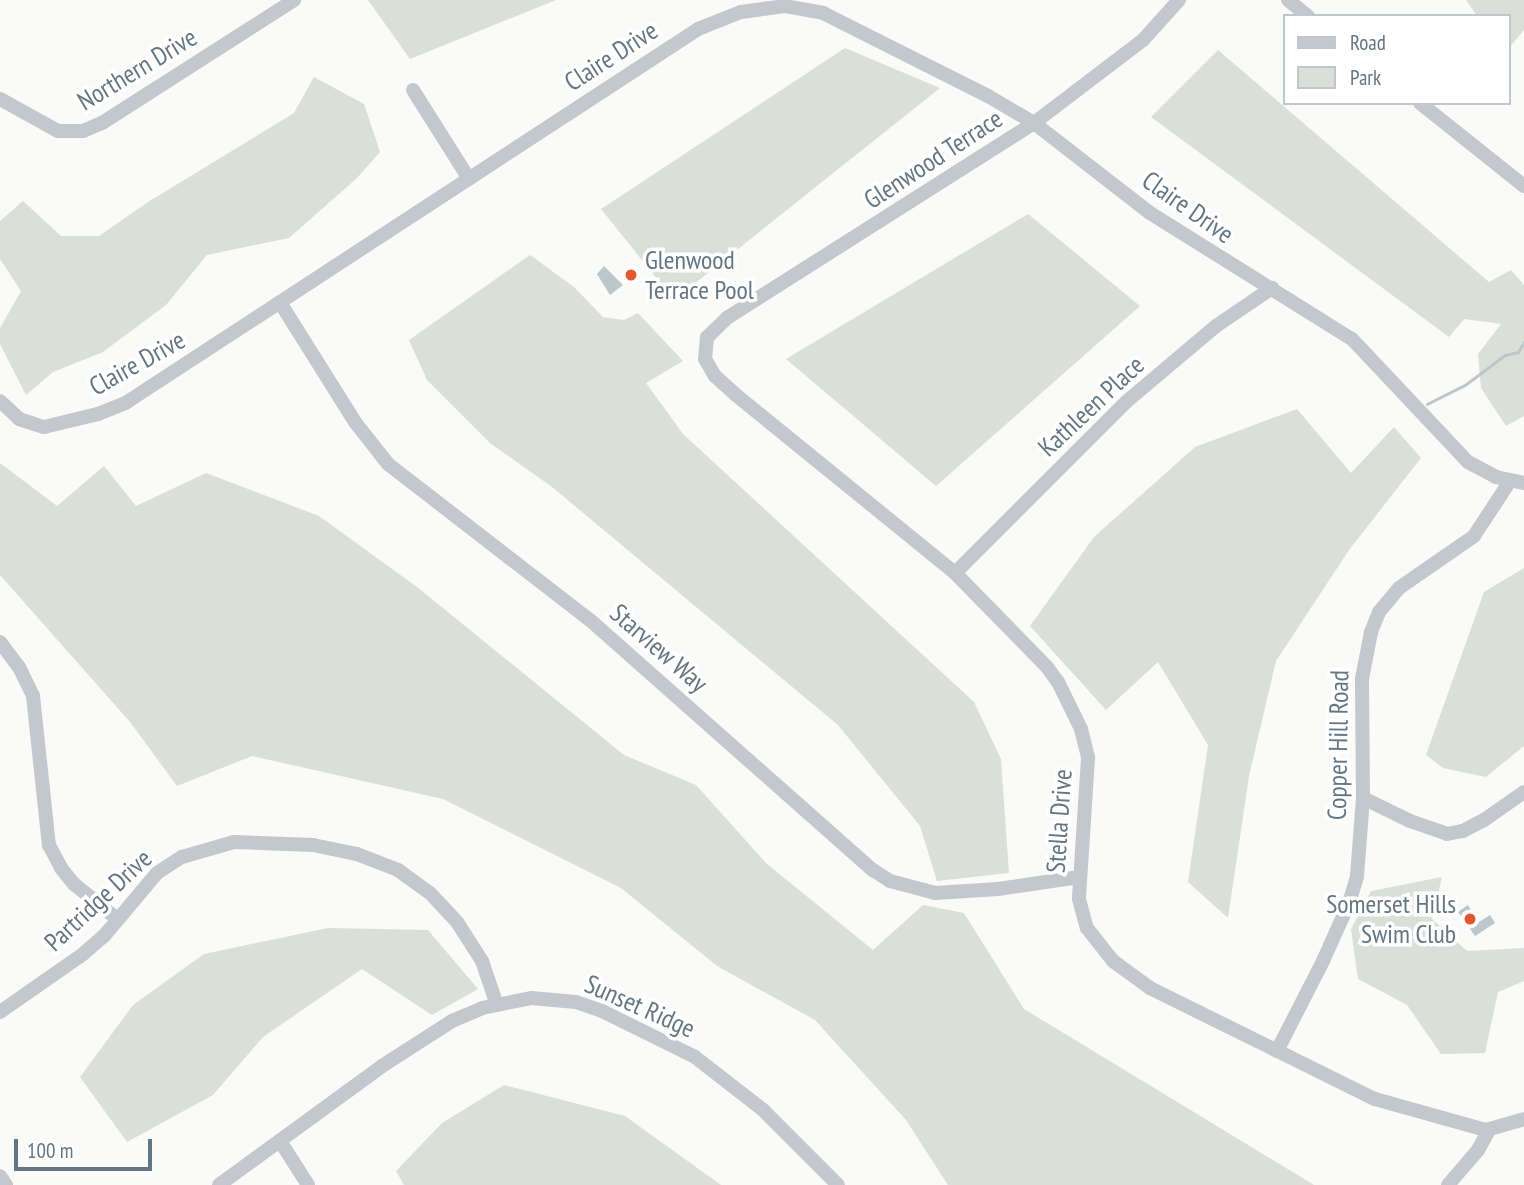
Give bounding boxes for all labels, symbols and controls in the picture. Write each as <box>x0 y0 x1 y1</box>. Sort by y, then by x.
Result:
street label: Claire Drive <box>559 14 663 98</box>
legend <box>1282 14 1510 105</box>
street label: Northern Drive <box>72 21 202 117</box>
text: Road <box>1350 29 1386 56</box>
text: Park <box>1350 64 1381 91</box>
street label: Glenwood Terrace <box>858 103 1008 215</box>
street label: Claire Drive <box>1136 164 1240 250</box>
place label: Glenwood Terrace Pool <box>645 244 754 306</box>
marker: Glenwood Terrace Pool <box>623 267 639 283</box>
street label: Claire Drive <box>84 324 190 402</box>
street label: Kathleen Place <box>1032 349 1150 463</box>
street label: Starview Way <box>604 597 714 699</box>
street label: Copper Hill Road <box>1321 670 1355 820</box>
street label: Stella Drive <box>1040 768 1078 874</box>
street label: Partridge Drive <box>38 843 158 957</box>
place label: Somerset Hills Swim Club <box>1326 888 1456 950</box>
marker: Somerset Hills Swim Club <box>1462 911 1478 927</box>
street label: Sunset Ridge <box>580 968 700 1044</box>
scale bar <box>18 1126 156 1170</box>
text: 100 m <box>27 1137 73 1164</box>

